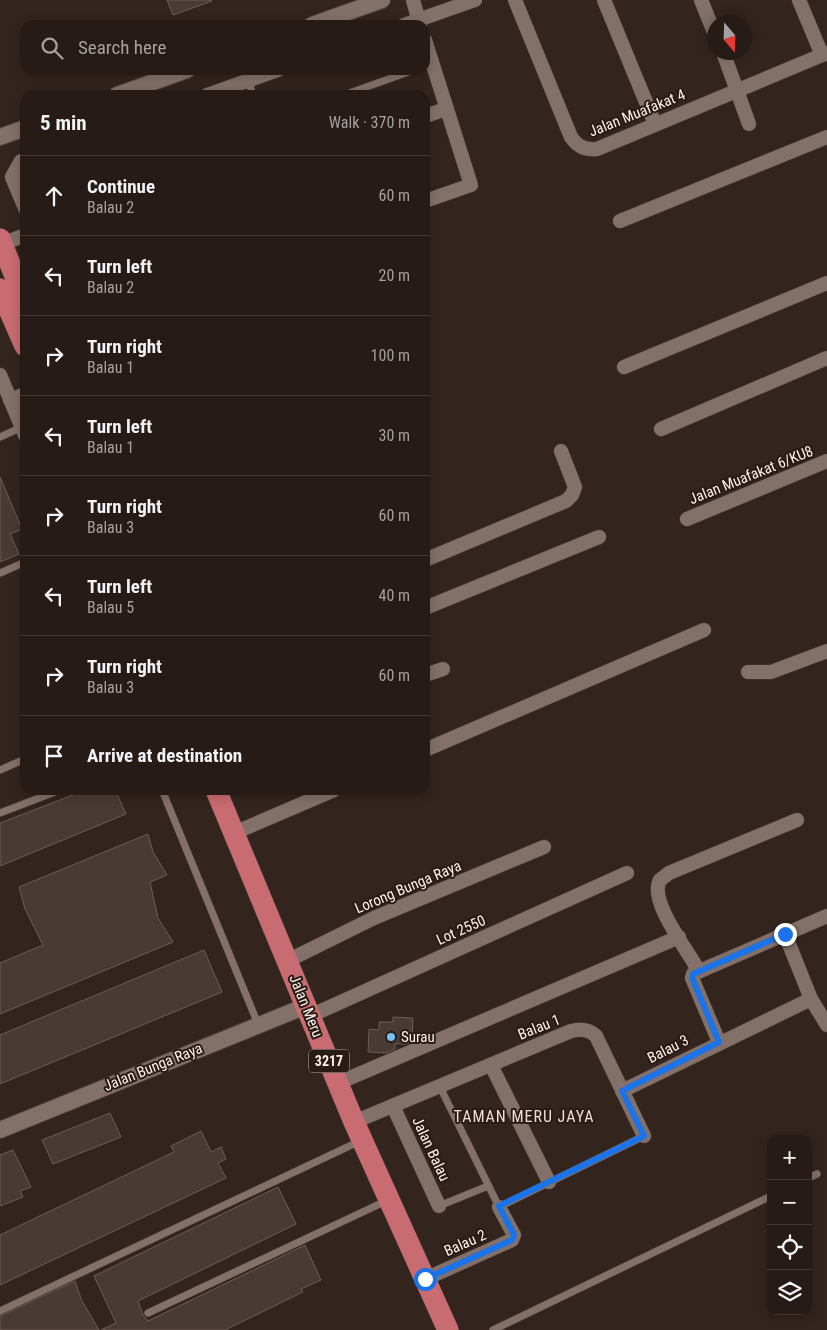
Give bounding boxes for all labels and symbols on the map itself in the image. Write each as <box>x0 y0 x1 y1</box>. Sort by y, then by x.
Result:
north arrow <box>707 15 752 60</box>
street label: Jalan Muafakat 4 <box>586 85 688 141</box>
street label: Jalan Muafakat 6/KU8 <box>686 442 816 508</box>
street label: Lorong Bunga Raya <box>352 856 464 918</box>
street label: Lot 2550 <box>434 911 488 949</box>
route end <box>774 923 797 946</box>
street label: Jalan Meru <box>285 972 327 1040</box>
street label: Balau 1 <box>515 1010 563 1044</box>
place label: Surau <box>401 1028 435 1046</box>
marker: Surau <box>385 1031 397 1043</box>
street label: Balau 3 <box>644 1031 692 1067</box>
street label: Jalan Bunga Raya <box>101 1039 205 1095</box>
road number: 3217 <box>309 1050 349 1072</box>
district label: TAMAN MERU JAYA <box>453 1107 595 1126</box>
street label: Jalan Balau <box>408 1114 454 1184</box>
street label: Balau 2 <box>441 1226 489 1260</box>
route start <box>414 1268 437 1291</box>

